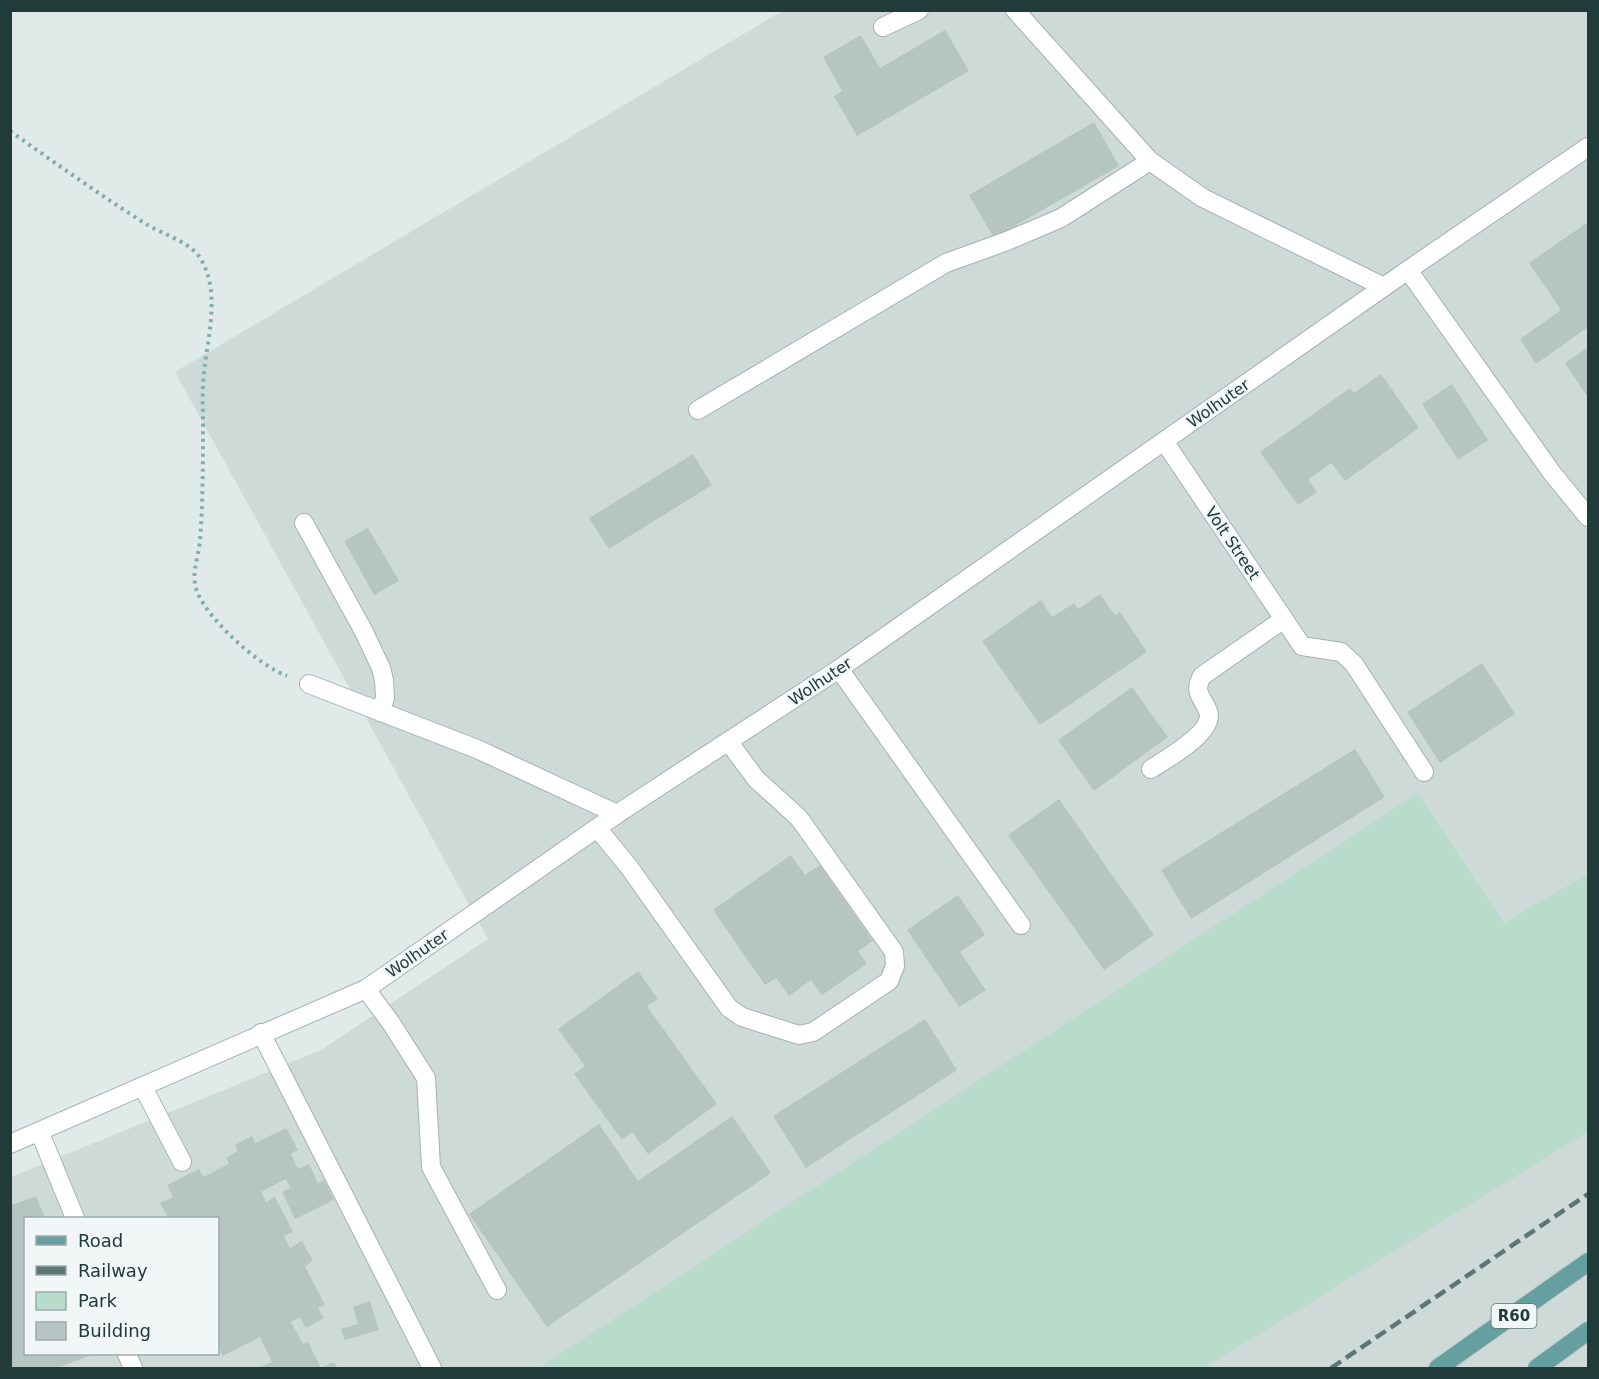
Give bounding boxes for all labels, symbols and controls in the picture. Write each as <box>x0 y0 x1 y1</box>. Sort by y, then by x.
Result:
street label: Wolhuter <box>1183 375 1254 432</box>
street label: Volt Street <box>1201 503 1264 583</box>
street label: Wolhuter <box>785 653 856 709</box>
street label: Wolhuter <box>382 925 453 982</box>
legend <box>24 1217 219 1355</box>
text: Road <box>78 1230 123 1251</box>
text: Railway <box>78 1260 148 1281</box>
text: Park <box>78 1290 117 1311</box>
road number: R60 <box>1492 1304 1537 1328</box>
text: Building <box>78 1320 151 1341</box>

